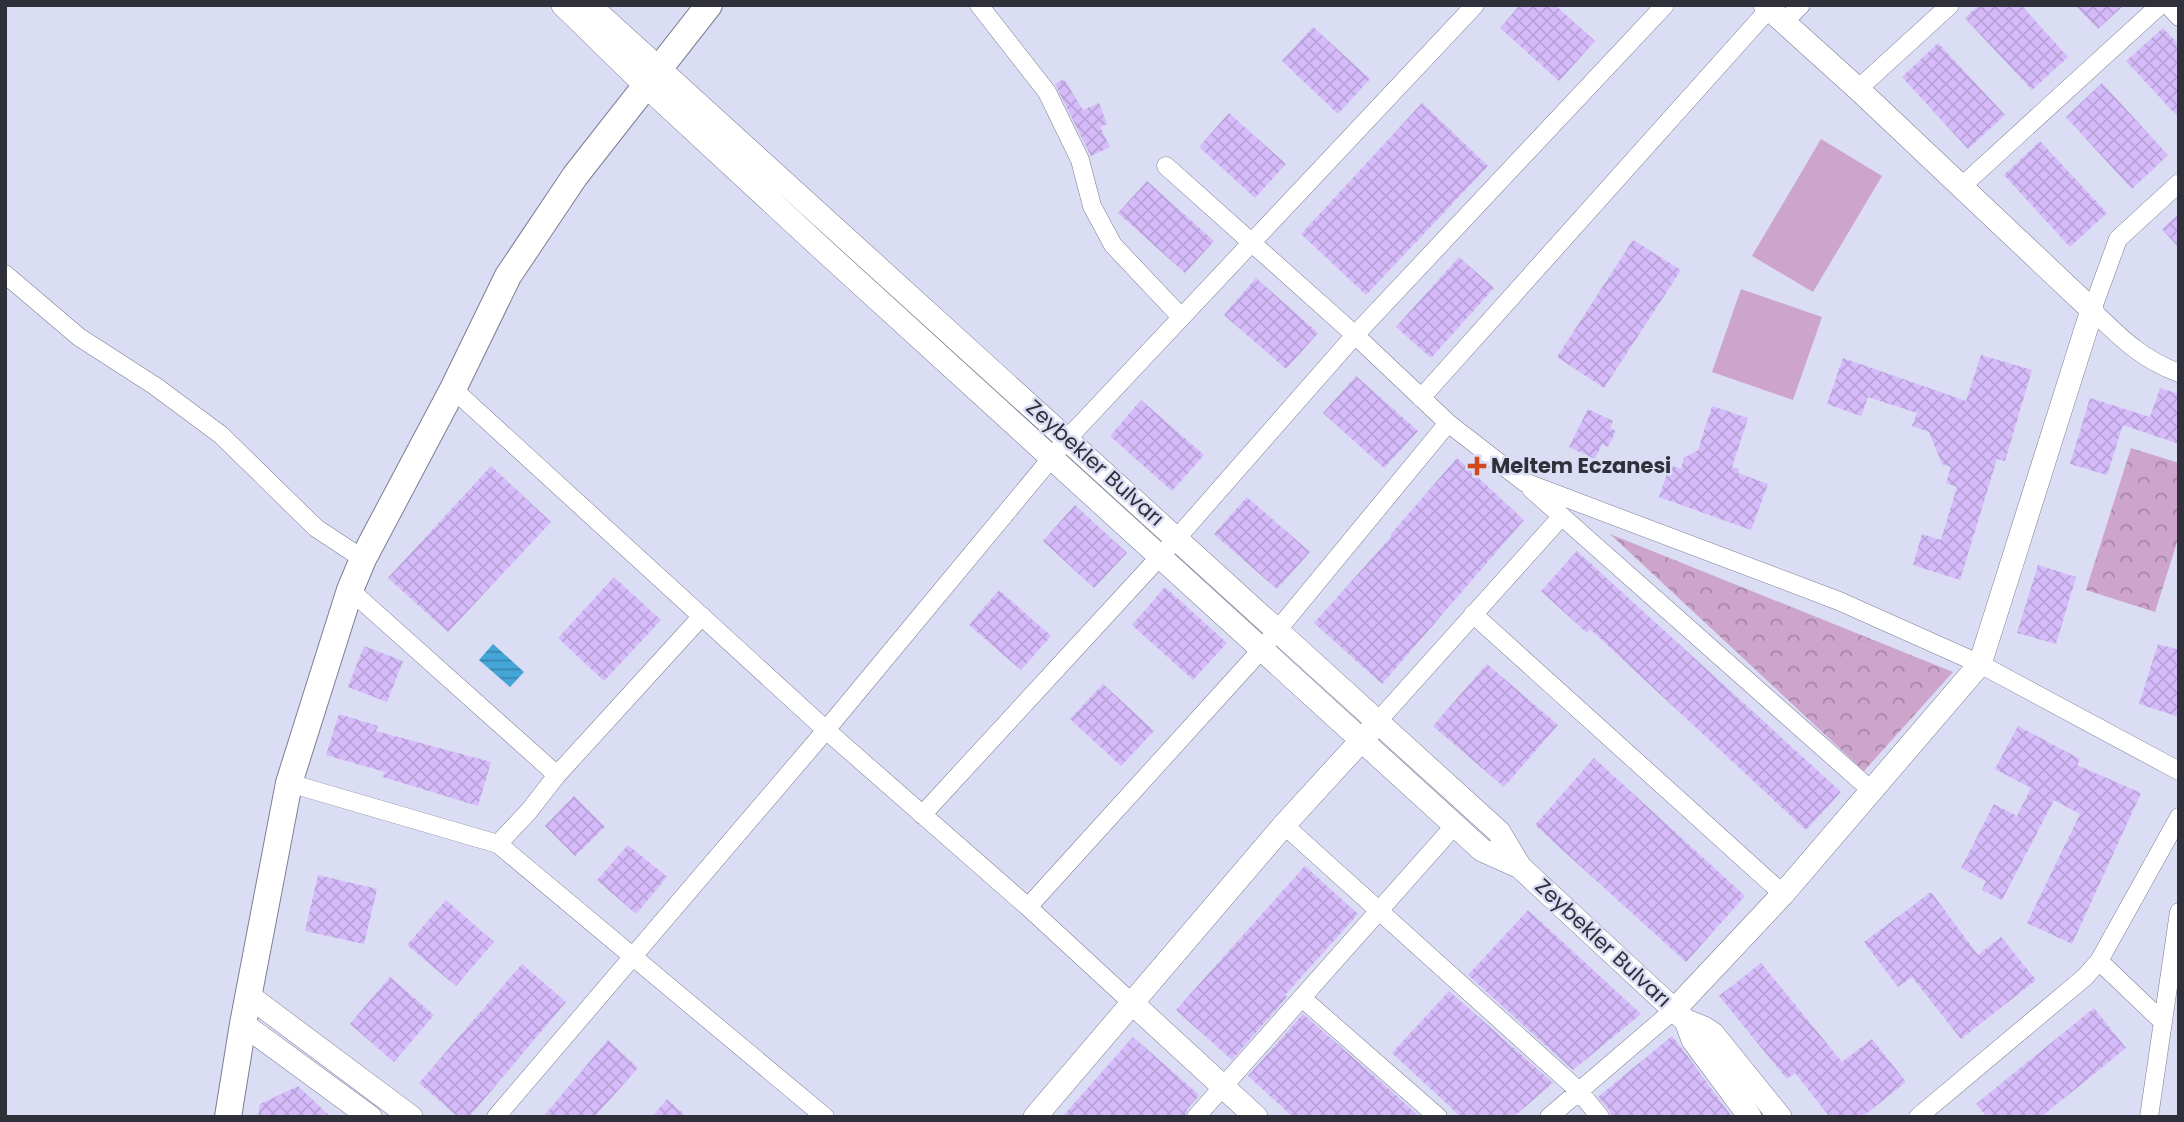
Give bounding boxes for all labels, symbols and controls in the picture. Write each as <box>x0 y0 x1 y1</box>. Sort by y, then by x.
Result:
street label: Zeybekler Bulvarı <box>1020 393 1171 532</box>
place label: Meltem Eczanesi <box>1491 451 1671 480</box>
marker: Meltem Eczanesi <box>1469 458 1485 474</box>
street label: Zeybekler Bulvarı <box>1529 872 1678 1013</box>

